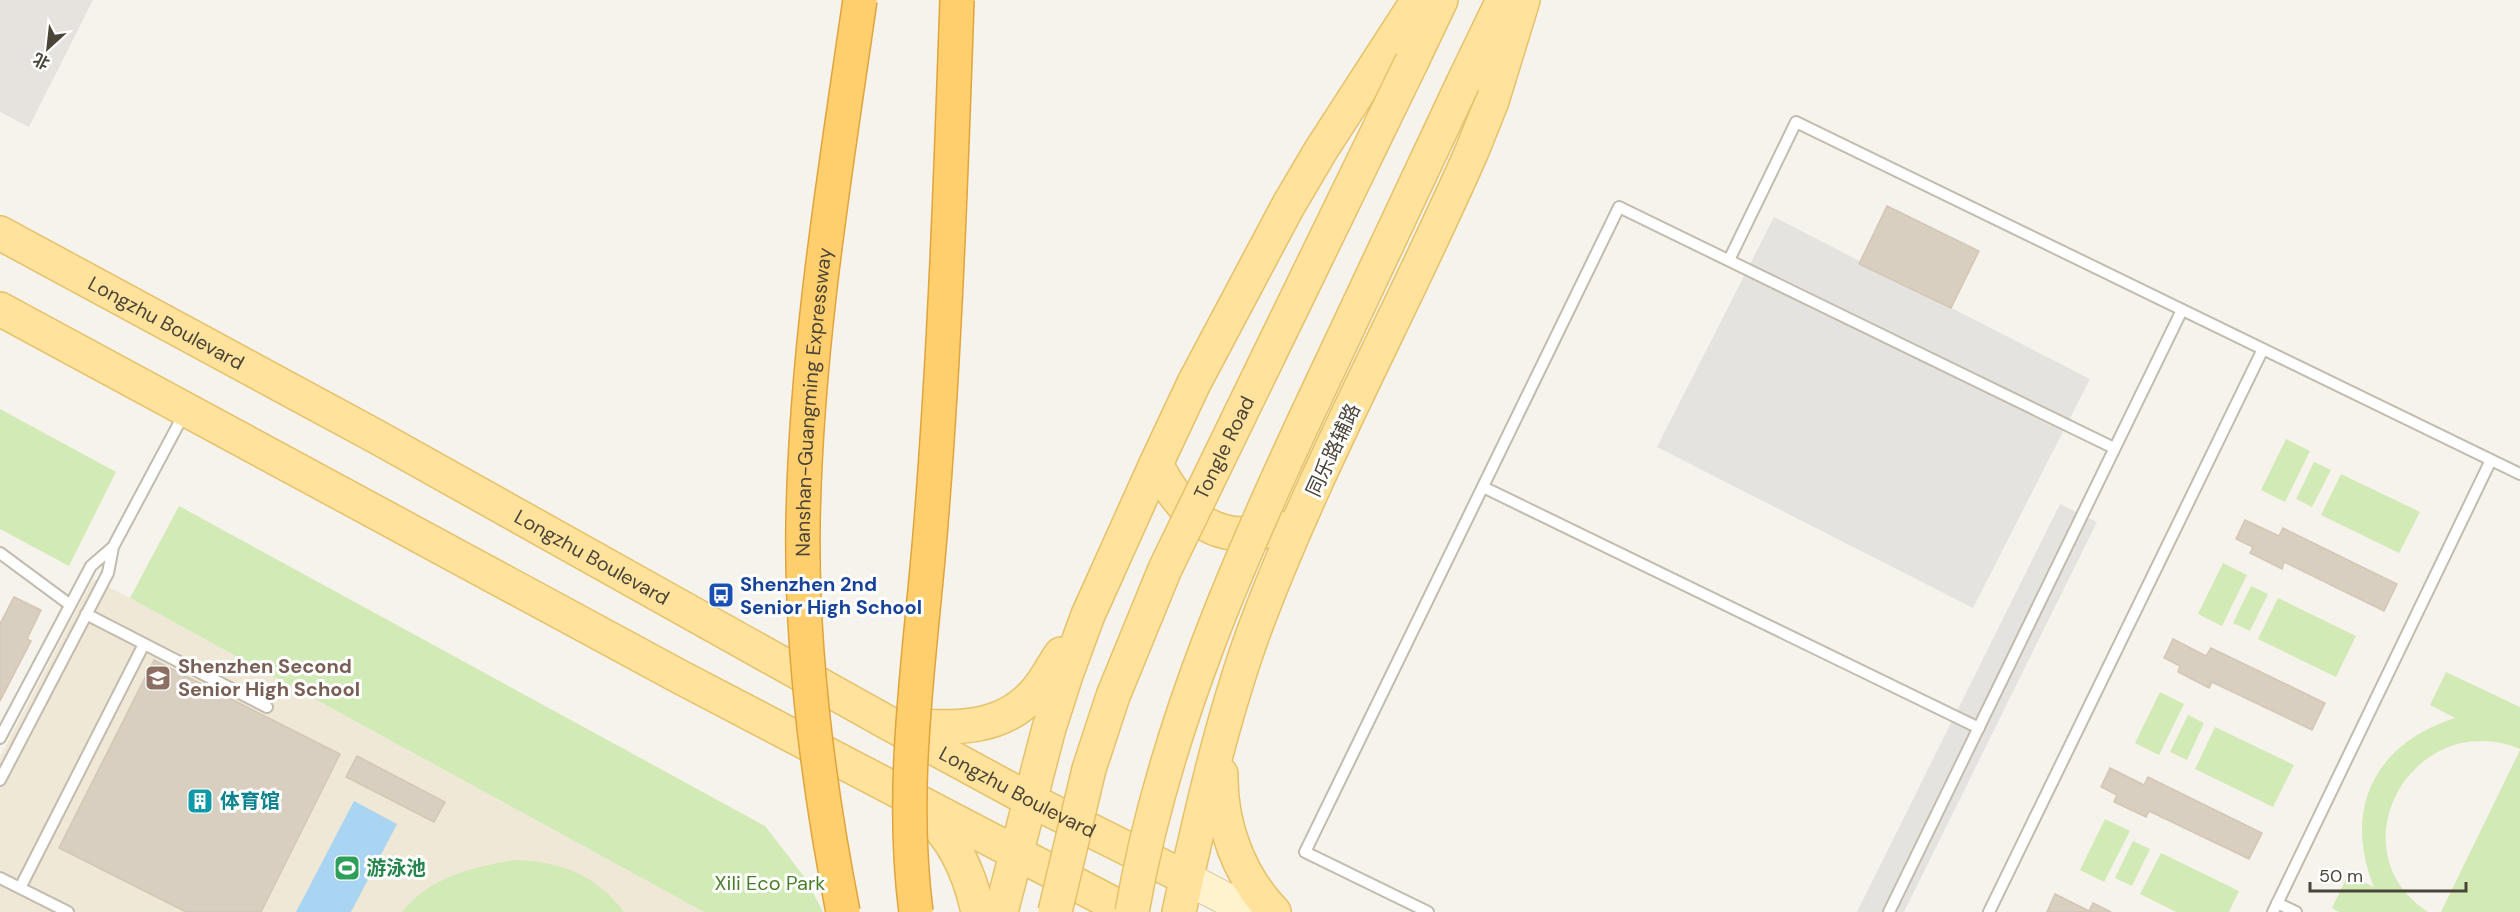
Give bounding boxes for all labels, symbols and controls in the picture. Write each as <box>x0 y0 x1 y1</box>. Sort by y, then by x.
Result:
north arrow <box>18 18 78 78</box>
text: 北 <box>30 48 53 74</box>
street label: Nanshan-Guangming Expressway <box>790 246 838 557</box>
street label: Longzhu Boulevard <box>84 270 249 376</box>
street label: Tongle Road <box>1188 392 1260 504</box>
street label: 同乐路辅路 <box>1300 399 1366 501</box>
street label: Longzhu Boulevard <box>510 504 674 611</box>
place label: Shenzhen 2nd Senior High School <box>740 571 922 620</box>
bus stop icon: Shenzhen 2nd Senior High School <box>706 580 736 610</box>
place label: Shenzhen Second Senior High School <box>178 653 360 702</box>
school or university icon: Shenzhen Second Senior High School <box>143 663 173 693</box>
street label: Longzhu Boulevard <box>935 740 1100 844</box>
building icon: 体育馆 <box>185 786 215 816</box>
place label: 体育馆 <box>220 788 280 814</box>
sports icon: 游泳池 <box>332 853 362 883</box>
place label: 游泳池 <box>366 855 426 881</box>
scale bar <box>2310 855 2466 893</box>
text: 50 m <box>2319 864 2363 888</box>
park label: Xili Eco Park <box>715 870 825 896</box>

